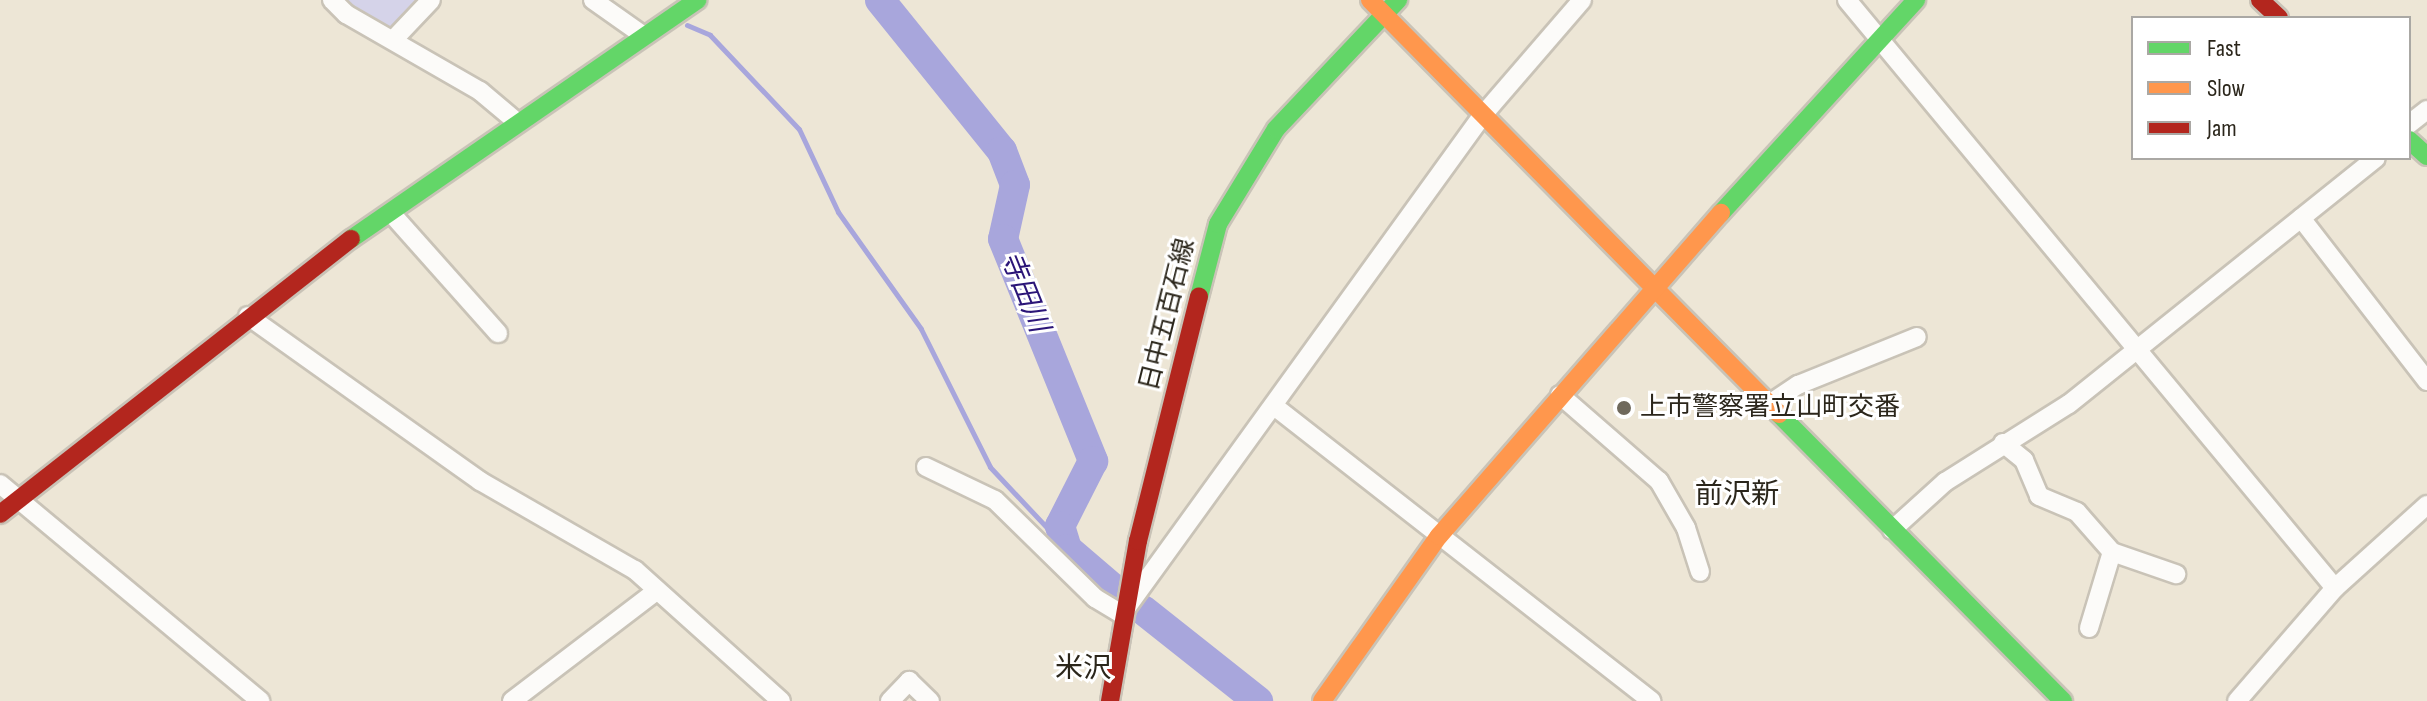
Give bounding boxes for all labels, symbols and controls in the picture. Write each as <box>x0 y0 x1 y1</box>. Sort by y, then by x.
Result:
legend <box>2131 16 2411 160</box>
text: Fast <box>2207 34 2241 63</box>
text: Slow <box>2207 74 2245 103</box>
text: Jam <box>2207 114 2237 143</box>
street label: 日中五百石線 <box>1134 236 1202 394</box>
water label: 寺田川 <box>993 247 1055 337</box>
place label: 上市警察署立山町交番 <box>1640 392 1900 424</box>
marker: 上市警察署立山町交番 <box>1615 399 1633 417</box>
district label: 前沢新 <box>1695 478 1779 512</box>
district label: 米沢 <box>1055 652 1111 686</box>

